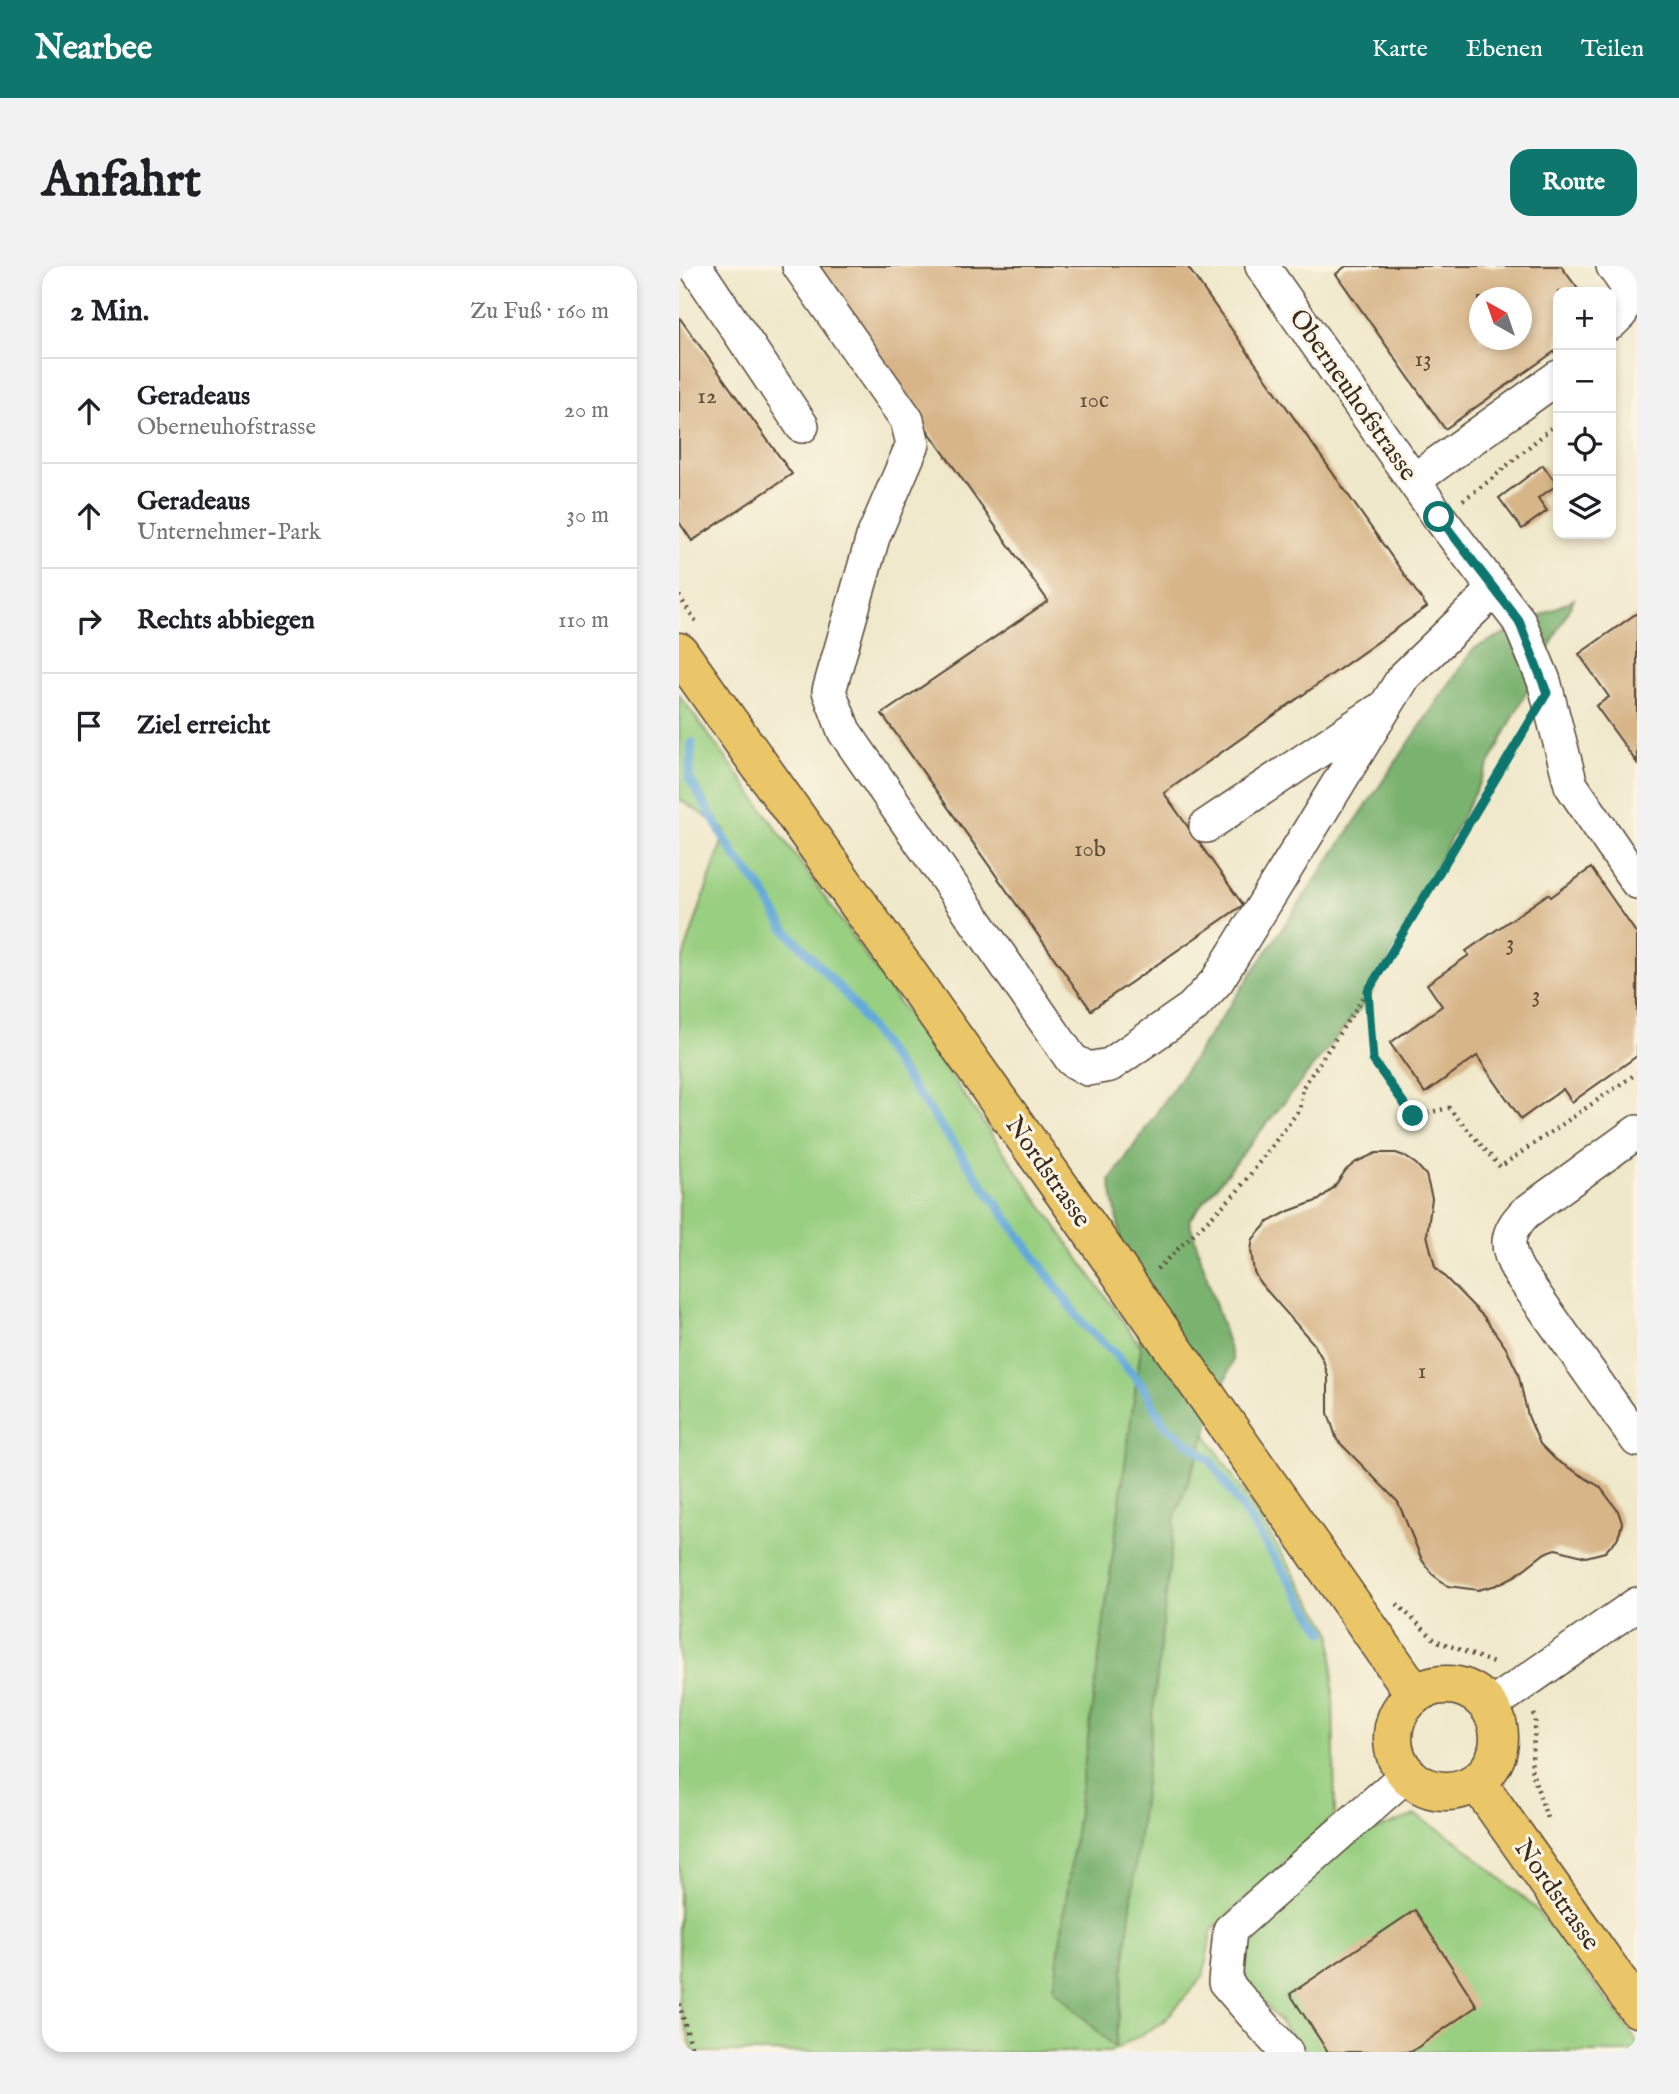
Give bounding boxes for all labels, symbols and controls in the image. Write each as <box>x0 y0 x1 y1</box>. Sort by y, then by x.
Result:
text: Nearbee <box>35 28 152 70</box>
text: Karte <box>1372 34 1428 65</box>
text: Ebenen <box>1466 34 1543 65</box>
text: Teilen <box>1581 34 1644 65</box>
button: Route <box>1510 149 1637 216</box>
text: Anfahrt <box>42 151 201 213</box>
north arrow <box>1469 287 1532 350</box>
map controls <box>1553 287 1616 539</box>
button: + <box>1553 287 1616 350</box>
text: 2 Min. <box>70 293 149 331</box>
text: Zu Fuß · 160 m <box>470 297 609 326</box>
street label: Oberneuhofstrasse <box>1281 303 1425 487</box>
house number: 13 <box>1414 345 1432 374</box>
button: − <box>1553 350 1616 413</box>
text: Geradeaus <box>137 380 250 413</box>
house number: 12 <box>697 382 717 411</box>
house number: 10c <box>1079 386 1109 415</box>
icon: ahead <box>70 392 108 430</box>
text: 20 m <box>564 396 609 425</box>
text: Oberneuhofstrasse <box>137 413 316 442</box>
button: locate <box>1553 413 1616 476</box>
button: layers <box>1553 476 1616 539</box>
text: Geradeaus <box>137 485 250 518</box>
icon: ahead <box>70 497 108 535</box>
text: 30 m <box>566 501 609 530</box>
route start <box>1423 501 1454 532</box>
text: Unternehmer-Park <box>137 518 321 547</box>
icon: right <box>70 602 108 640</box>
text: Rechts abbiegen <box>137 604 315 637</box>
text: 110 m <box>558 606 609 635</box>
icon: arrive <box>70 707 108 745</box>
text: Ziel erreicht <box>137 709 270 742</box>
house number: 10b <box>1074 835 1106 864</box>
house number: 3 <box>1506 929 1514 958</box>
house number: 3 <box>1532 981 1540 1010</box>
route end <box>1397 1100 1428 1131</box>
street label: Nordstrasse <box>998 1110 1098 1234</box>
house number: 1 <box>1418 1357 1426 1386</box>
street label: Nordstrasse <box>1507 1833 1607 1957</box>

